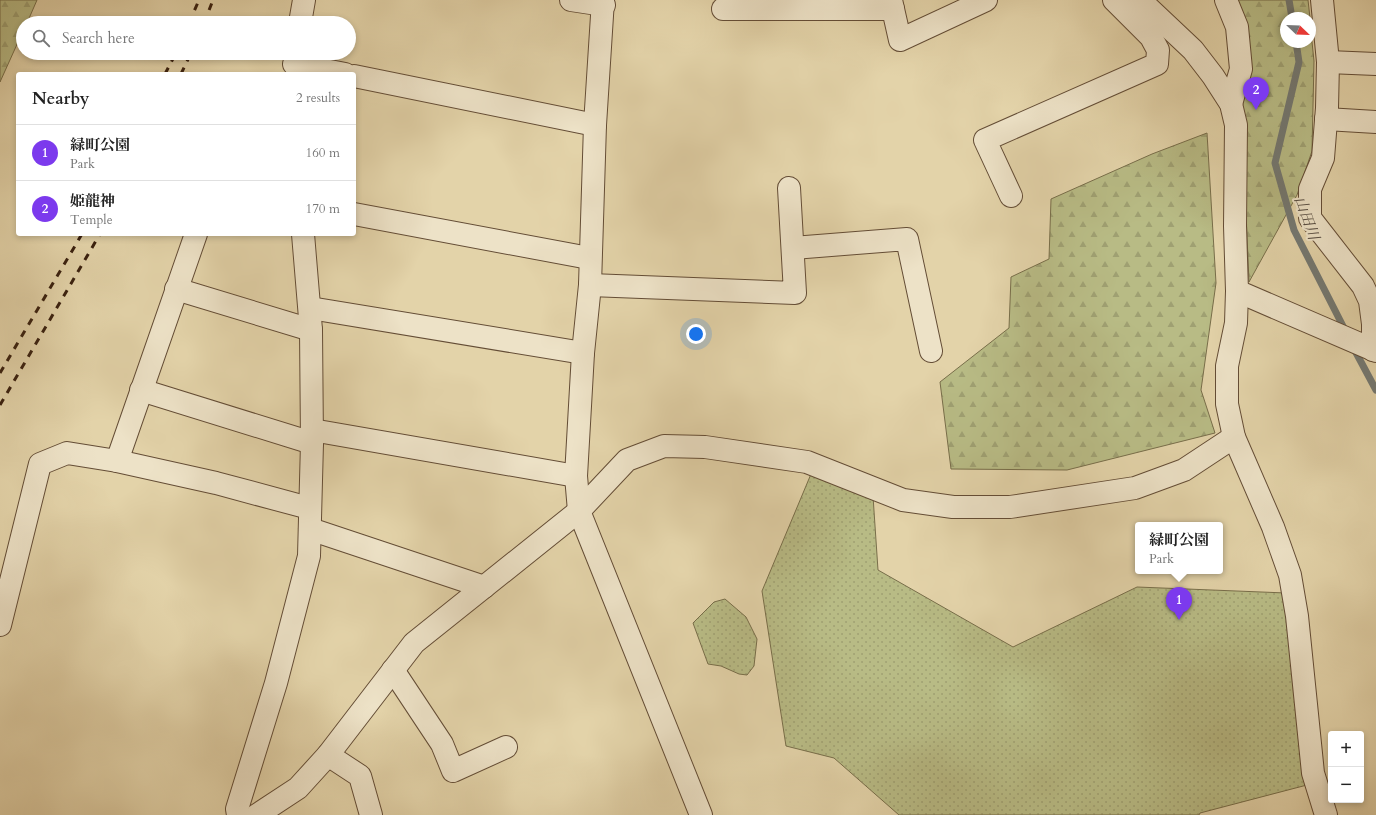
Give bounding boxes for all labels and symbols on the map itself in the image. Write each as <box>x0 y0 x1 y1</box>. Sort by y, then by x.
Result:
north arrow <box>1280 12 1316 48</box>
pin: 2 <box>1243 77 1269 110</box>
water label: 山田川 <box>1290 193 1325 244</box>
your location <box>686 324 706 344</box>
pin: 1 <box>1166 587 1192 620</box>

